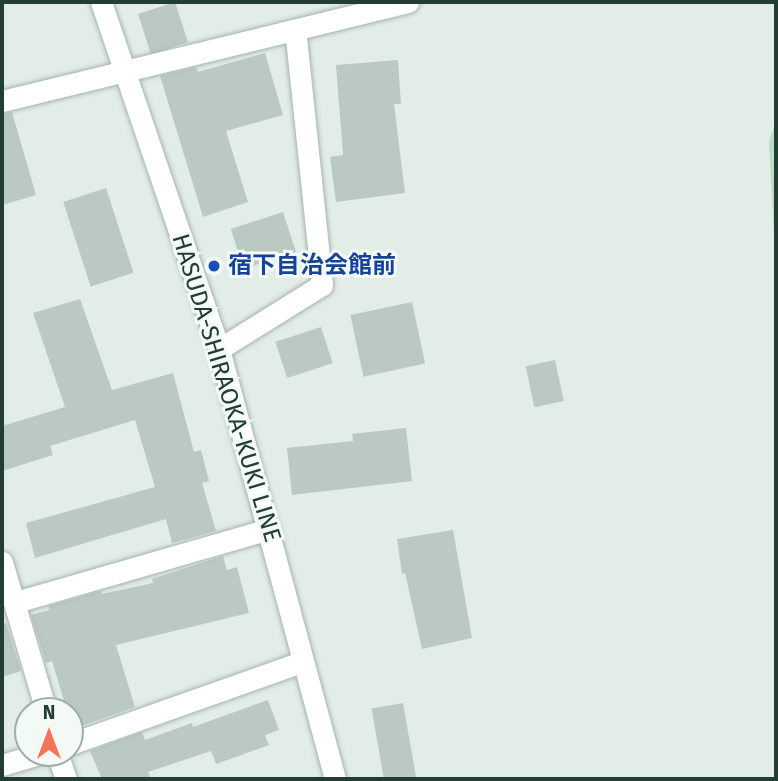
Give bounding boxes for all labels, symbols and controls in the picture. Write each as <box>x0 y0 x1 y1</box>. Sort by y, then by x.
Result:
street label: HASUDA-SHIRAOKA-KUKI LINE <box>165 230 287 546</box>
place label: 宿下自治会館前 <box>228 252 396 280</box>
marker: 宿下自治会館前 <box>206 258 222 274</box>
north arrow <box>14 697 84 767</box>
text: N <box>43 701 55 724</box>

